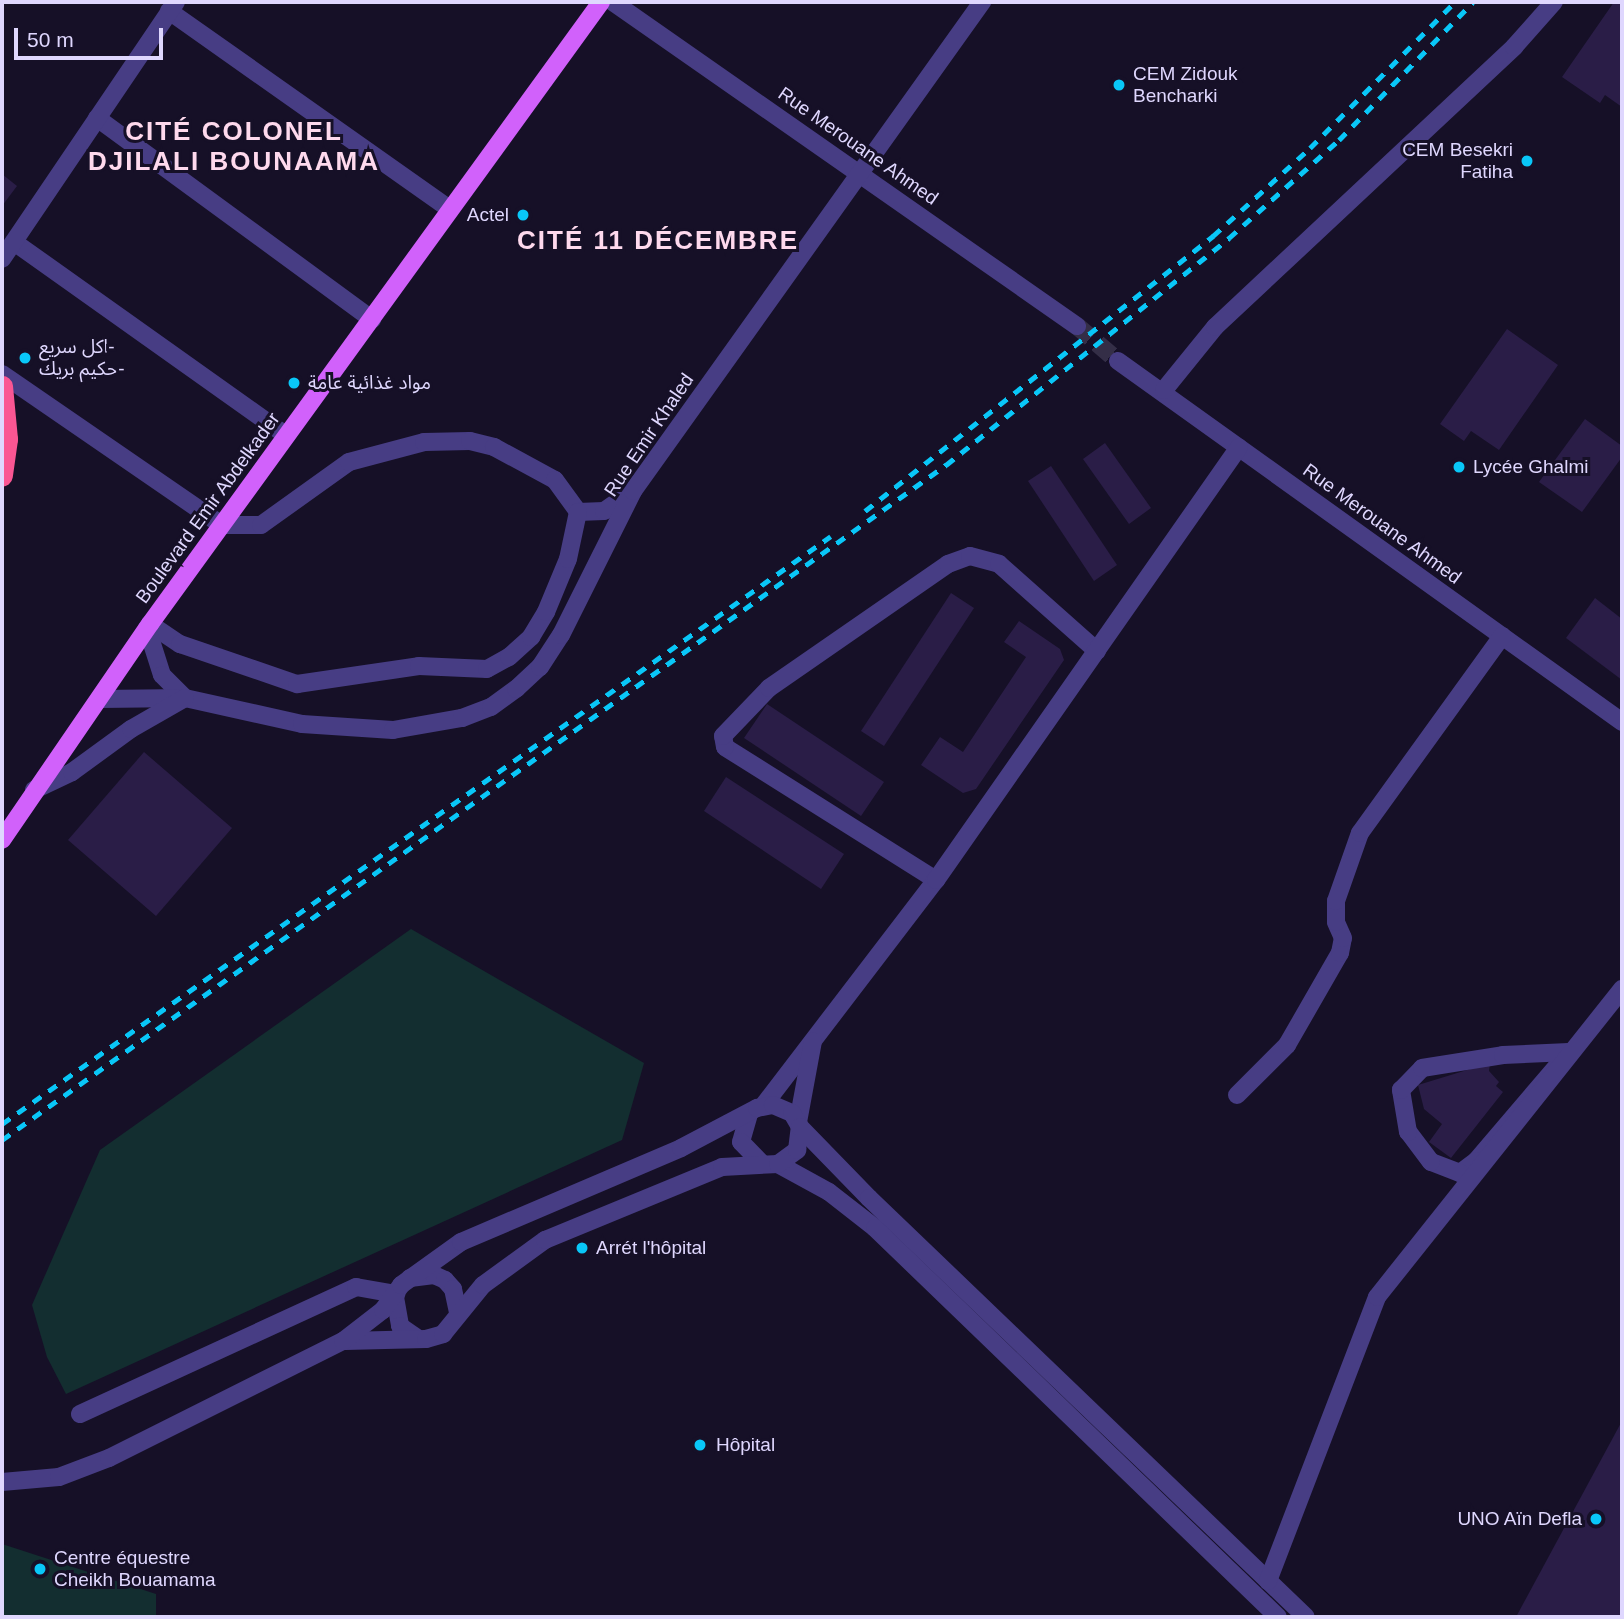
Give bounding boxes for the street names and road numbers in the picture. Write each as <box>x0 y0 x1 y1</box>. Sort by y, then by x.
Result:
street label: Rue Merouane Ahmed <box>773 82 943 210</box>
street label: Rue Emir Khaled <box>599 369 699 501</box>
street label: Boulevard Emir Abdelkader <box>131 408 285 608</box>
street label: Rue Merouane Ahmed <box>1298 459 1466 589</box>

